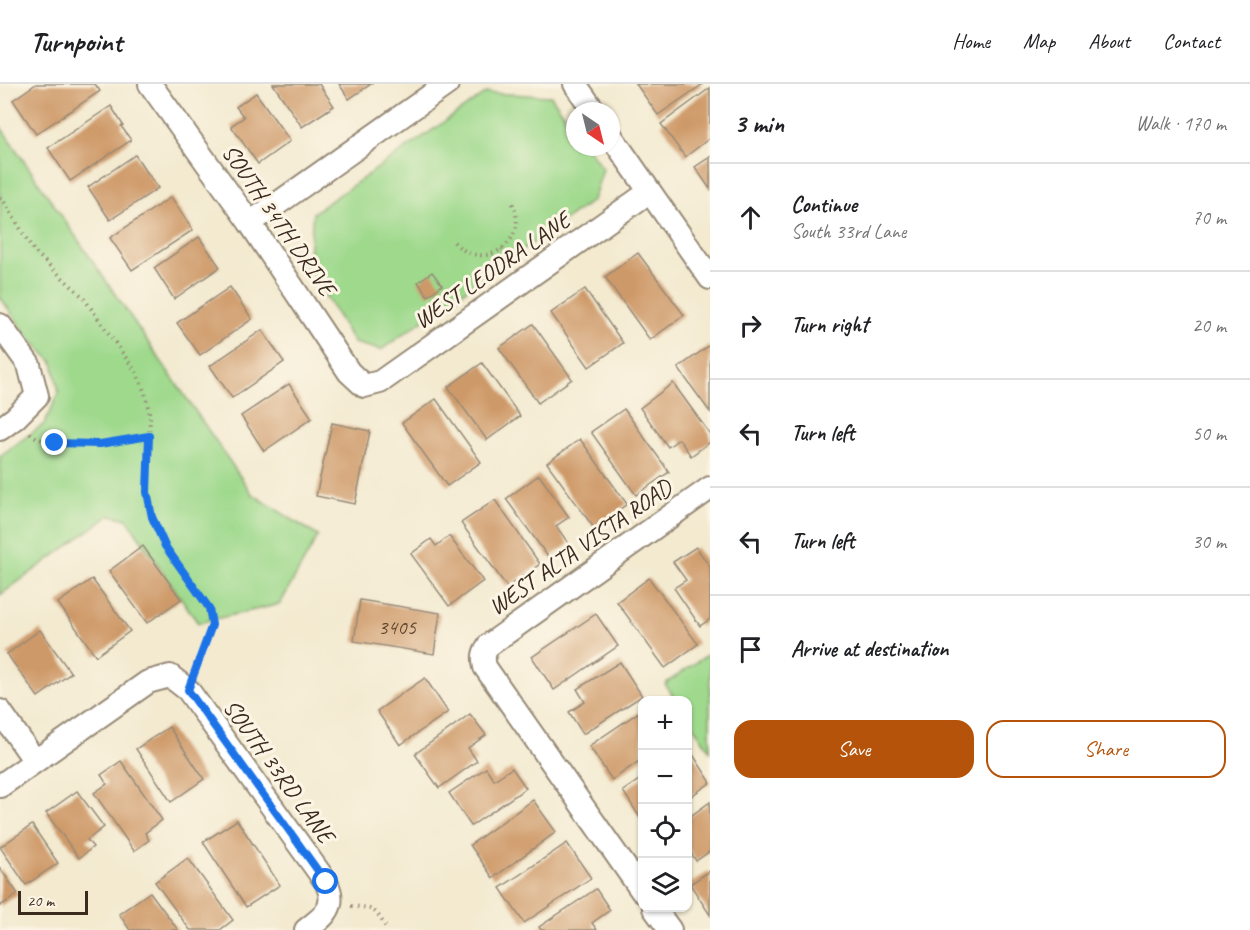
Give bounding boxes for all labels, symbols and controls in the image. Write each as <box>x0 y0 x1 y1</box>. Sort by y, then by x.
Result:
text: Turnpoint <box>30 24 122 59</box>
text: Home <box>952 28 990 54</box>
text: Map <box>1023 28 1055 54</box>
text: About <box>1088 28 1130 54</box>
text: Contact <box>1163 28 1220 54</box>
north arrow <box>566 102 620 156</box>
text: 3 min <box>734 107 784 140</box>
text: Walk · 170 m <box>1136 111 1226 136</box>
street label: SOUTH 34TH DRIVE <box>216 138 344 304</box>
text: Continue <box>791 191 857 219</box>
icon: ahead <box>734 201 767 234</box>
street label: WEST LEODRA LANE <box>408 203 578 335</box>
text: 70 m <box>1192 205 1226 230</box>
text: South 33rd Lane <box>791 219 906 244</box>
icon: right <box>734 309 767 342</box>
text: Turn right <box>791 311 868 339</box>
text: 20 m <box>1192 313 1226 338</box>
icon: left <box>734 417 767 450</box>
text: Turn left <box>791 419 855 447</box>
text: 50 m <box>1192 421 1226 446</box>
route end <box>41 429 67 455</box>
street label: WEST ALTA VISTA ROAD <box>483 471 679 621</box>
icon: left <box>734 525 767 558</box>
text: Turn left <box>791 527 855 555</box>
text: 30 m <box>1192 529 1226 554</box>
house number: 3405 <box>378 614 417 640</box>
icon: arrive <box>734 633 767 666</box>
text: Arrive at destination <box>791 635 948 663</box>
street label: SOUTH 33RD LANE <box>217 693 343 851</box>
map controls <box>638 696 692 912</box>
button: + <box>638 696 692 750</box>
button: Save <box>734 720 974 778</box>
button: Share <box>986 720 1226 778</box>
button: − <box>638 750 692 804</box>
button: locate <box>638 804 692 858</box>
button: layers <box>638 858 692 912</box>
route start <box>312 868 338 894</box>
scale bar <box>18 888 88 916</box>
text: 20 m <box>27 891 54 911</box>

